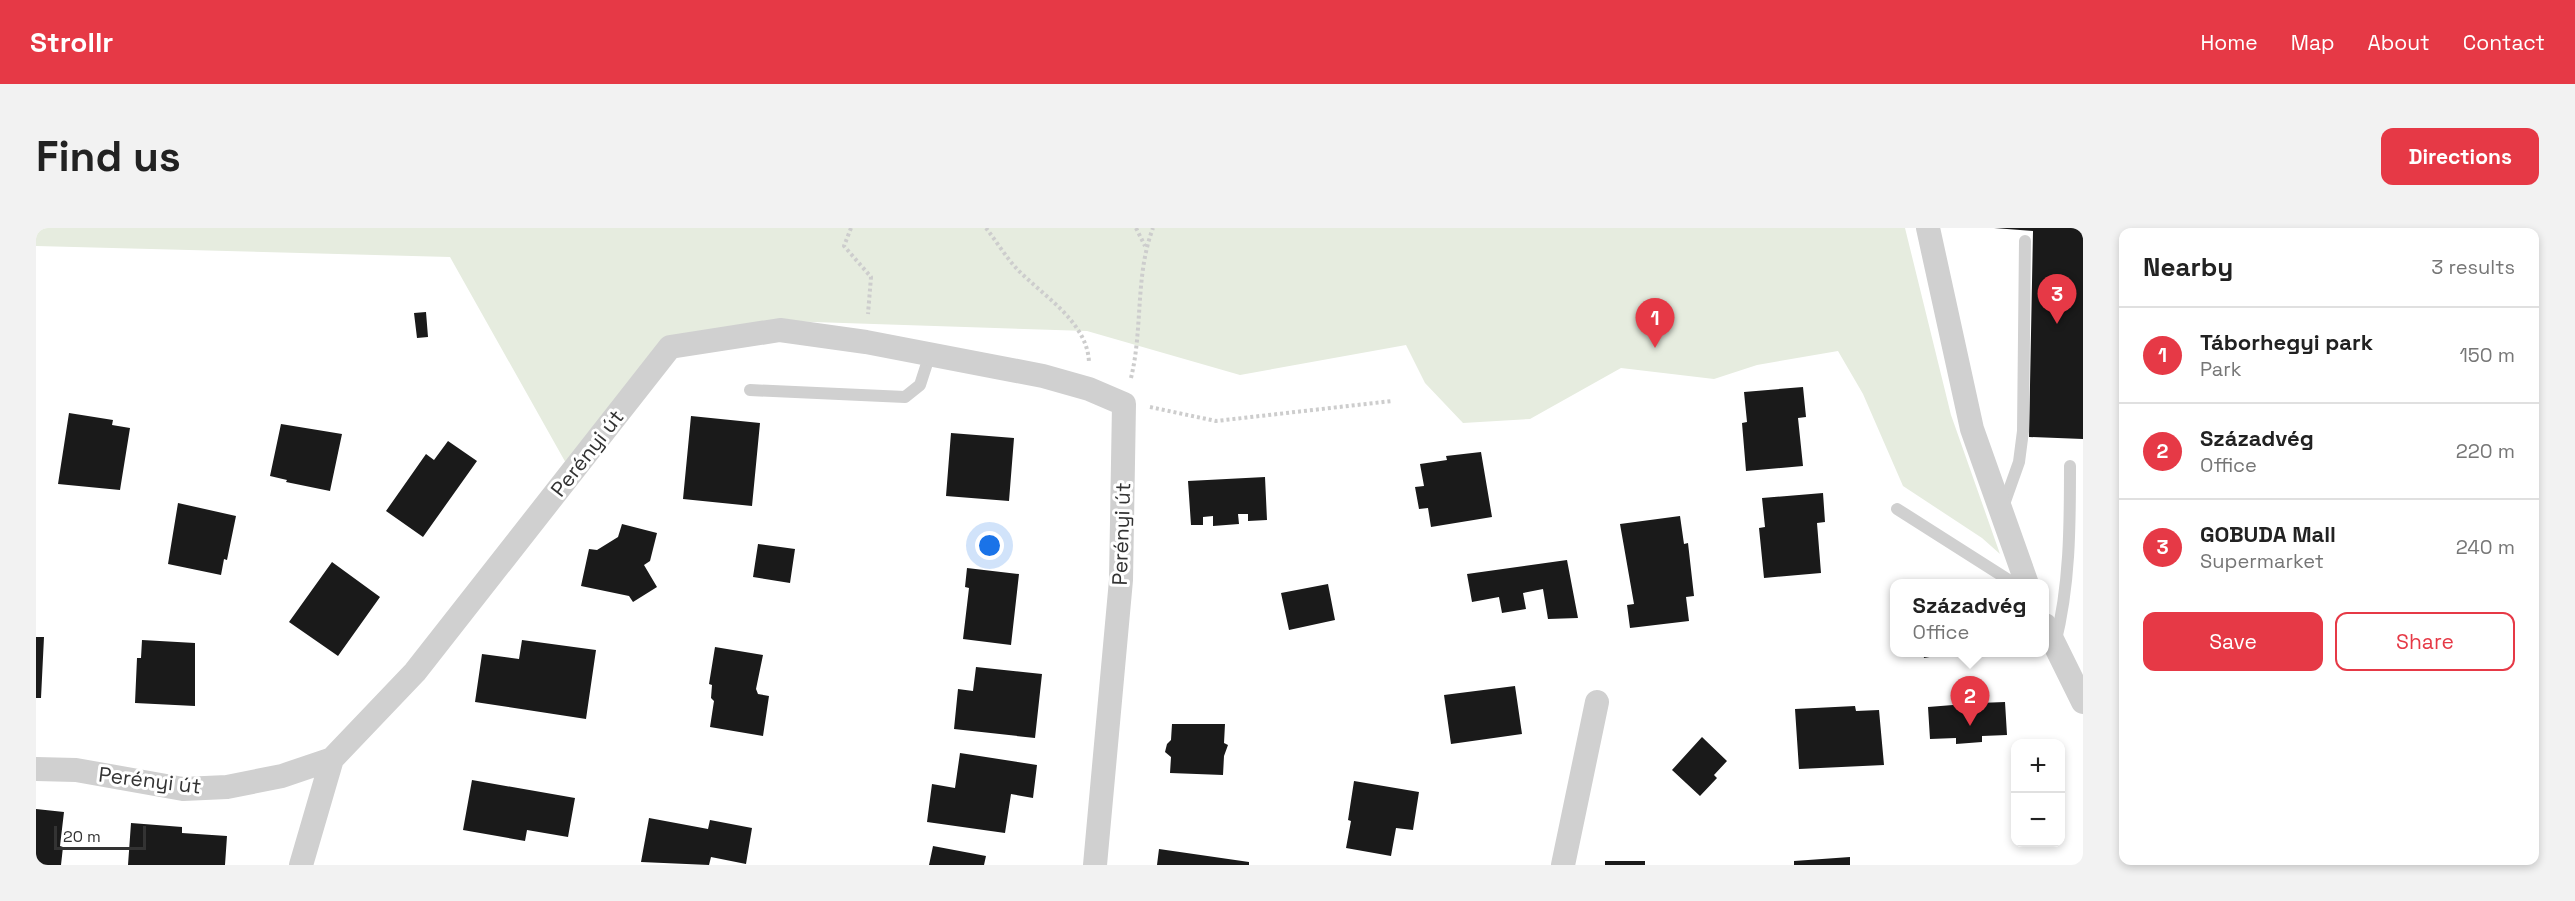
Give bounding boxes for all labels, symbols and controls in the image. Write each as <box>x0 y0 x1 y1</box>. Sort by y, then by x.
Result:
text: Strollr <box>30 24 113 60</box>
text: Home <box>2200 29 2258 56</box>
text: Map <box>2291 29 2335 56</box>
text: About <box>2368 29 2430 56</box>
text: Contact <box>2463 29 2545 56</box>
button: Directions <box>2381 128 2539 185</box>
text: Find us <box>36 130 181 183</box>
text: Nearby <box>2143 250 2233 284</box>
text: 3 results <box>2431 254 2515 280</box>
pin: 3 <box>2038 274 2076 324</box>
pin: 1 <box>1636 298 1674 348</box>
text: Táborhegyi park <box>2200 328 2373 356</box>
text: 1 <box>2158 342 2167 368</box>
text: 150 m <box>2460 342 2515 368</box>
text: Park <box>2200 356 2242 382</box>
street label: Perényi út <box>545 404 629 502</box>
text: Századvég <box>2200 424 2314 452</box>
text: 2 <box>2157 438 2168 464</box>
text: 220 m <box>2456 438 2515 464</box>
text: Office <box>2200 452 2257 478</box>
street label: Perényi út <box>1106 482 1136 586</box>
text: GOBUDA Mall <box>2200 520 2336 548</box>
your location <box>975 531 1004 560</box>
text: 3 <box>2156 534 2169 560</box>
text: 240 m <box>2456 534 2515 560</box>
text: Supermarket <box>2200 548 2324 574</box>
popup <box>1890 579 2049 657</box>
text: Századvég <box>1913 591 2026 619</box>
button: Save <box>2143 612 2323 671</box>
button: Share <box>2335 612 2515 671</box>
text: Office <box>1913 619 1969 645</box>
pin: 2 <box>1950 676 1990 726</box>
map controls <box>2011 739 2065 847</box>
button: + <box>2011 739 2065 793</box>
street label: Perényi út <box>97 760 203 800</box>
button: − <box>2011 793 2065 847</box>
scale bar <box>54 823 146 850</box>
text: 20 m <box>63 826 101 847</box>

